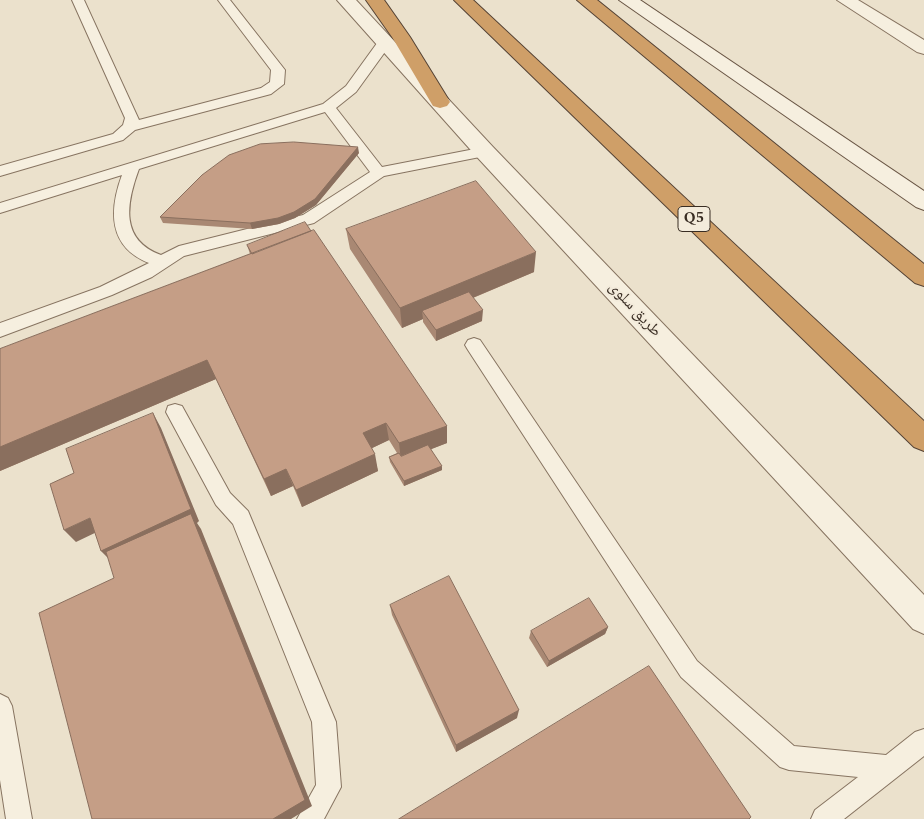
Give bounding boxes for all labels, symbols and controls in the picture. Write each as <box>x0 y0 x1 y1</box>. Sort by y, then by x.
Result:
road number: Q5 <box>678 206 710 232</box>
street label: طريق سلوى <box>604 278 664 342</box>

